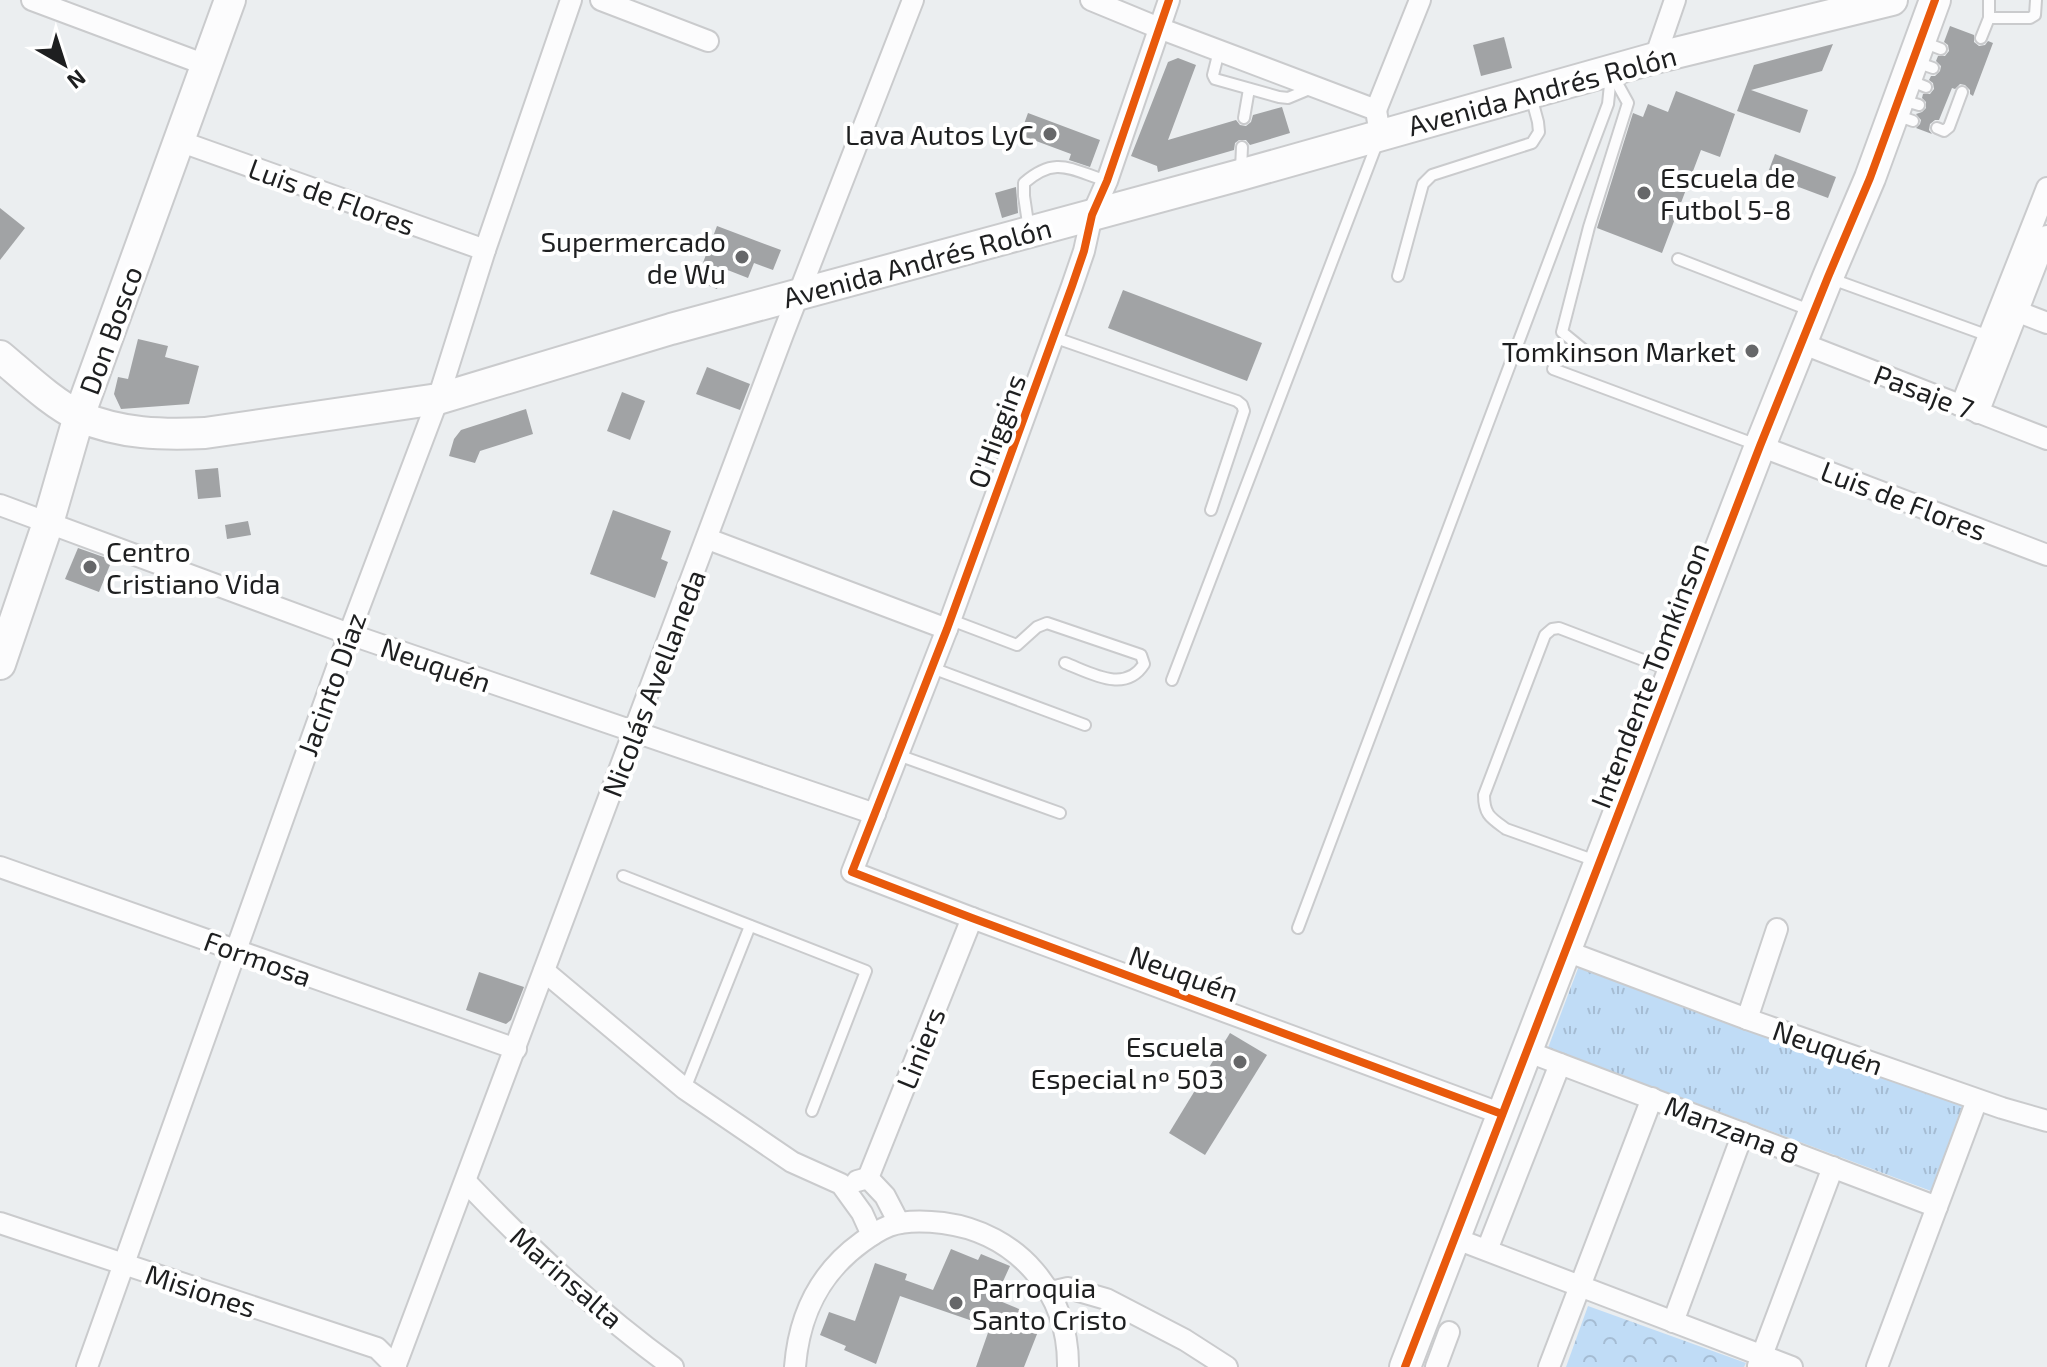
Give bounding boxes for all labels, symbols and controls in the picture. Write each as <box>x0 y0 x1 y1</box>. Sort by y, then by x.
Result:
north arrow <box>24 24 104 104</box>
street label: Avenida Andrés Rolón <box>1404 38 1680 142</box>
text: N <box>63 65 92 95</box>
place label: Lava Autos LyC <box>845 117 1034 151</box>
marker: Lava Autos LyC <box>1041 125 1059 143</box>
street label: Luis de Flores <box>244 150 420 242</box>
place label: Escuela de Futbol 5-8 <box>1660 160 1796 226</box>
marker: Escuela de Futbol 5-8 <box>1635 184 1653 202</box>
street label: Avenida Andrés Rolón <box>779 210 1055 314</box>
place label: Supermercado de Wu <box>540 224 726 290</box>
marker: Supermercado de Wu <box>733 248 751 266</box>
street label: Don Bosco <box>71 261 149 399</box>
place label: Tomkinson Market <box>1502 334 1736 368</box>
marker: Tomkinson Market <box>1743 342 1761 360</box>
street label: Pasaje 7 <box>1869 356 1979 426</box>
street label: O'Higgins <box>960 369 1032 493</box>
street label: Luis de Flores <box>1816 453 1992 547</box>
place label: Centro Cristiano Vida <box>106 534 281 600</box>
street label: Intendente Tomkinson <box>1583 537 1715 813</box>
marker: Centro Cristiano Vida <box>81 558 99 576</box>
street label: Nicolás Avellaneda <box>594 564 712 802</box>
street label: Jacinto Díaz <box>289 608 373 760</box>
street label: Neuquén <box>377 629 495 699</box>
street label: Formosa <box>200 923 316 993</box>
street label: Neuquén <box>1125 938 1243 1008</box>
street label: Liniers <box>888 1002 952 1094</box>
street label: Neuquén <box>1769 1012 1887 1082</box>
place label: Escuela Especial nº 503 <box>1031 1029 1224 1095</box>
marker: Escuela Especial nº 503 <box>1231 1053 1249 1071</box>
street label: Manzana 8 <box>1660 1088 1804 1170</box>
street label: Marinsalta <box>504 1219 630 1335</box>
street label: Misiones <box>141 1256 261 1324</box>
place label: Parroquia Santo Cristo <box>972 1270 1127 1336</box>
marker: Parroquia Santo Cristo <box>947 1294 965 1312</box>

